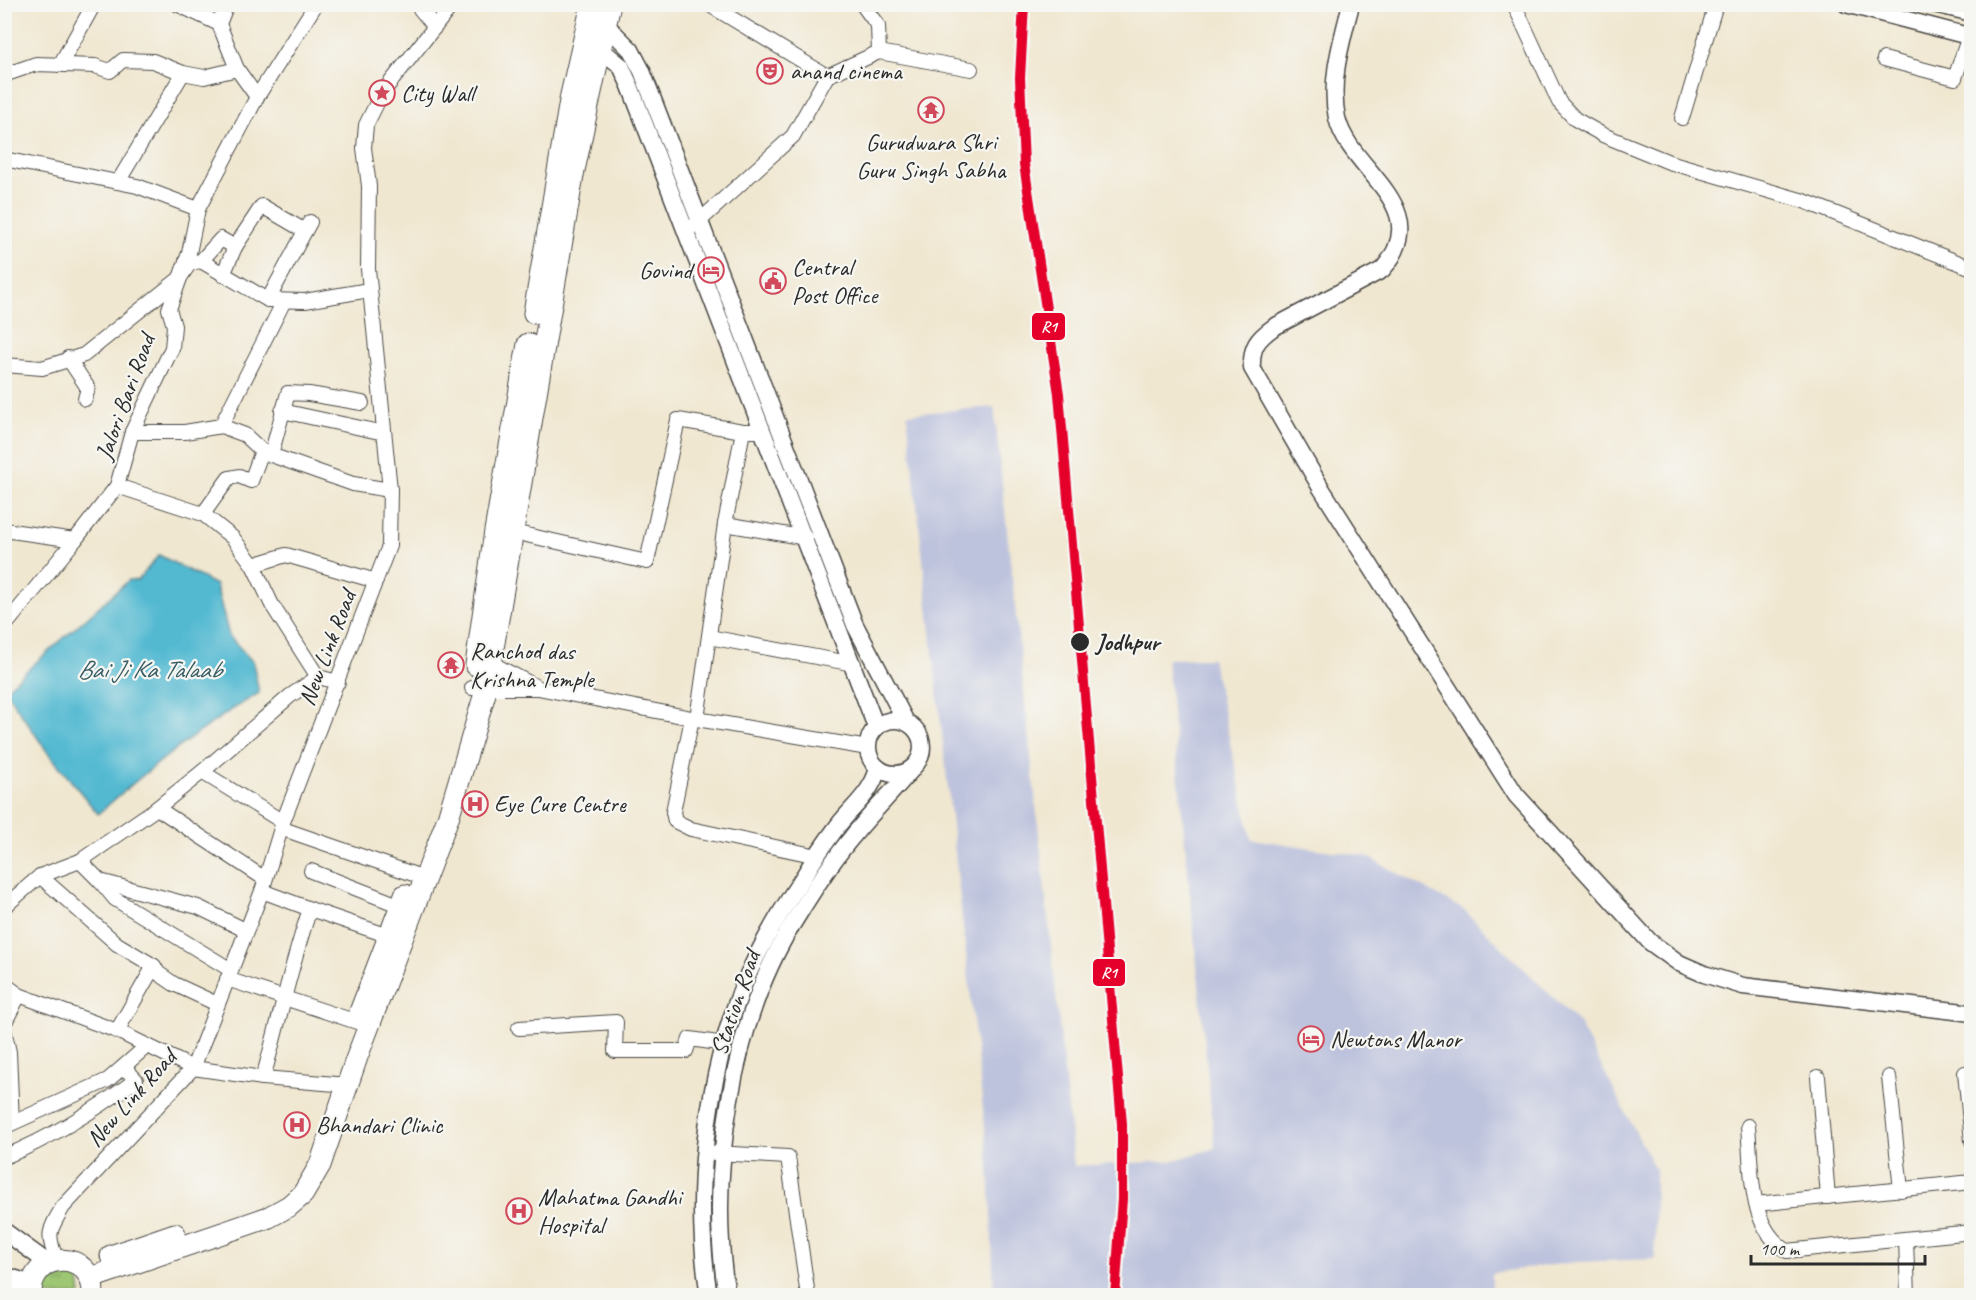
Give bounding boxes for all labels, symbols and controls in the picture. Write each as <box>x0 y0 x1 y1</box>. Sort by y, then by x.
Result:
theatre icon: anand cinema <box>755 56 785 86</box>
place label: anand cinema <box>790 56 903 86</box>
place icon: City Wall <box>367 78 397 108</box>
place label: City Wall <box>401 78 478 108</box>
temple icon: Gurudwara Shri Guru Singh Sabha <box>916 95 946 125</box>
place label: Gurudwara Shri Guru Singh Sabha <box>857 127 1007 185</box>
place label: Central Post Office <box>792 252 879 310</box>
place label: Govind <box>639 255 696 285</box>
hotel icon: Govind <box>696 255 726 285</box>
public building icon: Central Post Office <box>758 266 788 296</box>
line badge: R1 <box>1031 312 1066 341</box>
text: R1 <box>1041 317 1059 337</box>
street label: Jalori Bari Road <box>88 327 163 465</box>
street label: New Link Road <box>291 583 364 710</box>
place label: Jodhpur <box>1094 627 1162 657</box>
marker: Jodhpur <box>1069 631 1091 653</box>
place label: Ranchod das Krishna Temple <box>470 636 596 694</box>
temple icon: Ranchod das Krishna Temple <box>436 650 466 680</box>
water label: Bai Ji Ka Talaab <box>77 653 225 686</box>
hospital icon: Eye Cure Centre <box>460 789 490 819</box>
place label: Eye Cure Centre <box>494 789 628 819</box>
street label: Station Road <box>703 944 768 1059</box>
line badge: R1 <box>1092 958 1126 987</box>
text: R1 <box>1101 963 1119 983</box>
hotel icon: Newtons Manor <box>1296 1024 1326 1054</box>
place label: Newtons Manor <box>1330 1024 1463 1054</box>
street label: New Link Road <box>79 1040 185 1153</box>
hospital icon: Bhandari Clinic <box>282 1110 312 1140</box>
place label: Bhandari Clinic <box>316 1110 444 1140</box>
place label: Mahatma Gandhi Hospital <box>538 1182 684 1240</box>
hospital icon: Mahatma Gandhi Hospital <box>504 1196 534 1226</box>
scale bar <box>1751 1228 1925 1266</box>
text: 100 m <box>1760 1238 1801 1260</box>

